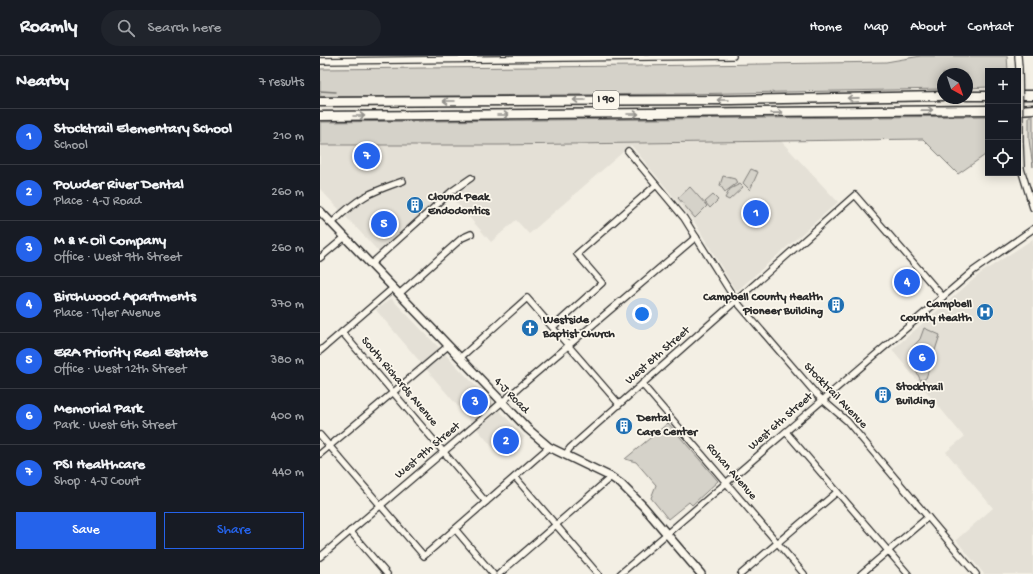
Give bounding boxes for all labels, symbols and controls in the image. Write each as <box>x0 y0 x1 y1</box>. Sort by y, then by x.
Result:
search box <box>101 10 381 46</box>
text: Roamly <box>20 16 77 39</box>
icon: search <box>115 17 137 39</box>
text: Search here <box>147 19 221 37</box>
text: Home <box>810 19 842 36</box>
text: Map <box>864 19 888 36</box>
text: About <box>910 19 946 36</box>
text: Contact <box>968 19 1013 36</box>
north arrow <box>937 68 973 104</box>
map controls <box>985 68 1021 176</box>
button: + <box>985 68 1021 104</box>
text: Nearby <box>16 72 69 92</box>
text: 7 results <box>259 75 304 90</box>
road number: I 90 <box>593 91 619 109</box>
one-way arrow <box>847 94 860 102</box>
one-way arrow <box>573 96 586 104</box>
one-way arrow <box>717 96 730 104</box>
one-way arrow <box>443 97 456 105</box>
button: − <box>985 104 1021 140</box>
one-way arrow <box>920 107 933 114</box>
one-way arrow <box>770 109 783 117</box>
one-way arrow <box>626 110 639 118</box>
one-way arrow <box>496 111 509 119</box>
one-way arrow <box>352 112 365 120</box>
text: Stocktrail Elementary School <box>54 120 232 138</box>
text: 1 <box>26 129 32 144</box>
text: 210 m <box>273 129 304 144</box>
text: School <box>54 138 88 153</box>
button: locate <box>985 140 1021 176</box>
pin: 7 <box>354 141 380 171</box>
text: Powder River Dental <box>54 176 184 194</box>
text: 2 <box>26 185 32 200</box>
text: 260 m <box>271 185 304 200</box>
place label: Clound Peak Endodontics <box>427 191 491 219</box>
text: Place · 4-J Road <box>54 194 141 209</box>
building icon: Clound Peak Endodontics <box>405 195 425 215</box>
pin: 1 <box>743 198 769 228</box>
pin: 5 <box>371 209 397 239</box>
text: M & K Oil Company <box>54 232 166 250</box>
text: 3 <box>26 241 32 256</box>
text: 260 m <box>271 241 304 256</box>
text: Office · West 9th Street <box>54 250 181 265</box>
pin: 4 <box>894 267 920 297</box>
text: Birchwood Apartments <box>54 288 196 306</box>
place label: Campbell County Health Pioneer Building <box>702 291 824 319</box>
building icon: Campbell County Health Pioneer Building <box>826 295 846 315</box>
text: 4 <box>26 297 32 312</box>
text: 370 m <box>271 297 304 312</box>
place label: Campbell County Health <box>900 298 973 326</box>
hospital icon: Campbell County Health <box>975 302 995 322</box>
your location <box>632 304 652 324</box>
text: Place · Tyler Avenue <box>54 306 160 321</box>
place label: Westside Baptist Church <box>542 314 615 342</box>
church icon: Westside Baptist Church <box>520 318 540 338</box>
street label: West 8th Street <box>623 323 694 388</box>
street label: South Richards Avenue <box>358 334 441 430</box>
pin: 6 <box>909 343 935 373</box>
text: ERA Priority Real Estate <box>54 344 208 362</box>
text: 5 <box>26 353 32 368</box>
text: 380 m <box>270 353 304 368</box>
street label: Stocktrail Avenue <box>800 360 870 432</box>
text: Office · West 12th Street <box>54 362 187 377</box>
street label: 4-J Road <box>490 375 532 418</box>
place label: Stocktrail Building <box>895 381 944 409</box>
building icon: Stocktrail Building <box>873 385 893 405</box>
pin: 3 <box>462 387 488 417</box>
street label: West 6th Street <box>746 389 817 454</box>
text: Memorial Park <box>54 400 143 418</box>
text: 6 <box>26 409 32 424</box>
text: 400 m <box>271 409 304 424</box>
place label: Dental Care Center <box>636 412 699 440</box>
building icon: Dental Care Center <box>614 416 634 436</box>
text: Park · West 6th Street <box>54 418 177 433</box>
street label: West 9th Street <box>393 419 464 482</box>
pin: 2 <box>493 426 519 456</box>
street label: Rohan Avenue <box>703 441 760 504</box>
text: PSI Healthcare <box>54 456 145 474</box>
text: 7 <box>26 465 32 480</box>
text: 440 m <box>272 465 304 480</box>
text: Shop · 4-J Court <box>54 474 140 489</box>
button: Save <box>16 512 156 549</box>
button: Share <box>164 512 304 549</box>

